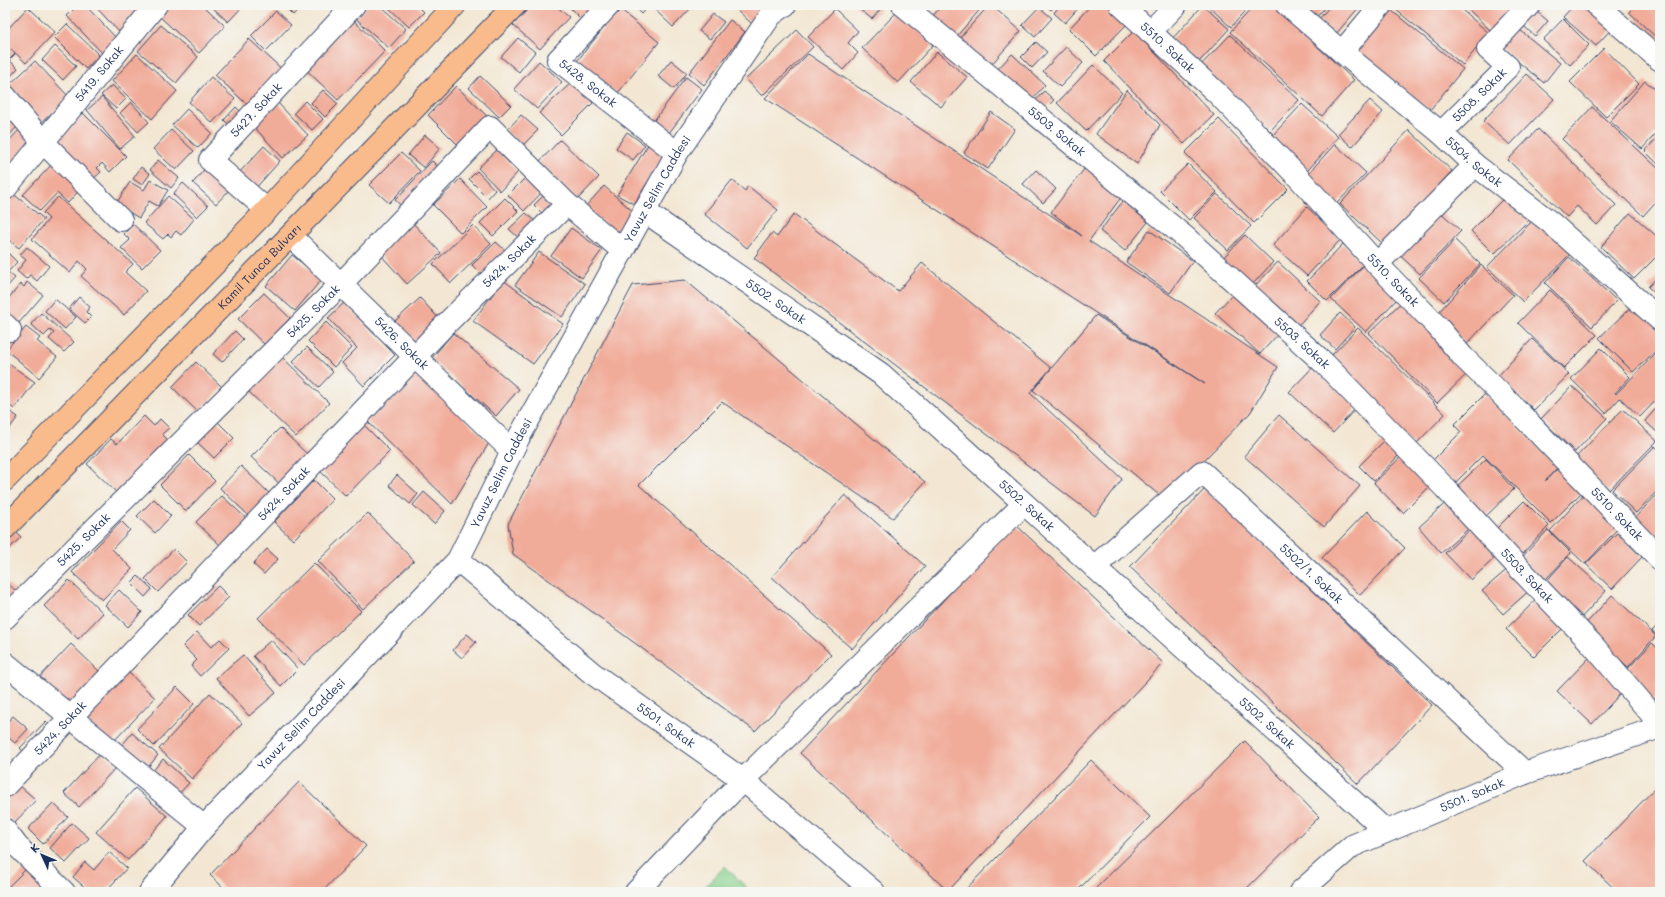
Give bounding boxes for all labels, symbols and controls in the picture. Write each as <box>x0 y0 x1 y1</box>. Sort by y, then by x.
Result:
street label: 5510. Sokak <box>1138 18 1199 76</box>
street label: 5419. Sokak <box>71 42 126 104</box>
street label: 5428. Sokak <box>556 55 621 110</box>
street label: 5508. Sokak <box>1448 64 1509 125</box>
street label: 5427. Sokak <box>226 79 285 140</box>
street label: 5503. Sokak <box>1025 102 1089 159</box>
street label: Yavuz Selim Caddesi <box>620 132 694 246</box>
street label: 5504. Sokak <box>1443 132 1506 190</box>
street label: Kamil Tunca Bulvarı <box>214 220 305 312</box>
street label: 5424. Sokak <box>478 230 539 290</box>
street label: 5510. Sokak <box>1364 249 1423 310</box>
street label: 5502. Sokak <box>743 275 810 327</box>
street label: 5425. Sokak <box>283 281 343 341</box>
street label: 5426. Sokak <box>372 313 433 373</box>
street label: 5503. Sokak <box>1271 313 1334 372</box>
street label: Yavuz Selim Caddesi <box>466 415 535 531</box>
street label: 5424. Sokak <box>253 462 313 524</box>
street label: 5502. Sokak <box>996 476 1058 534</box>
street label: 5510. Sokak <box>1588 483 1647 544</box>
street label: 5425. Sokak <box>53 509 113 569</box>
street label: 5502/1. Sokak <box>1277 539 1347 607</box>
street label: 5503. Sokak <box>1498 544 1558 606</box>
street label: Yavuz Selim Caddesi <box>253 674 348 773</box>
street label: 5502. Sokak <box>1236 693 1299 752</box>
street label: 5424. Sokak <box>30 697 89 758</box>
street label: 5501. Sokak <box>634 698 699 751</box>
street label: 5501. Sokak <box>1437 774 1506 815</box>
north arrow <box>22 835 62 875</box>
text: K <box>27 840 42 856</box>

